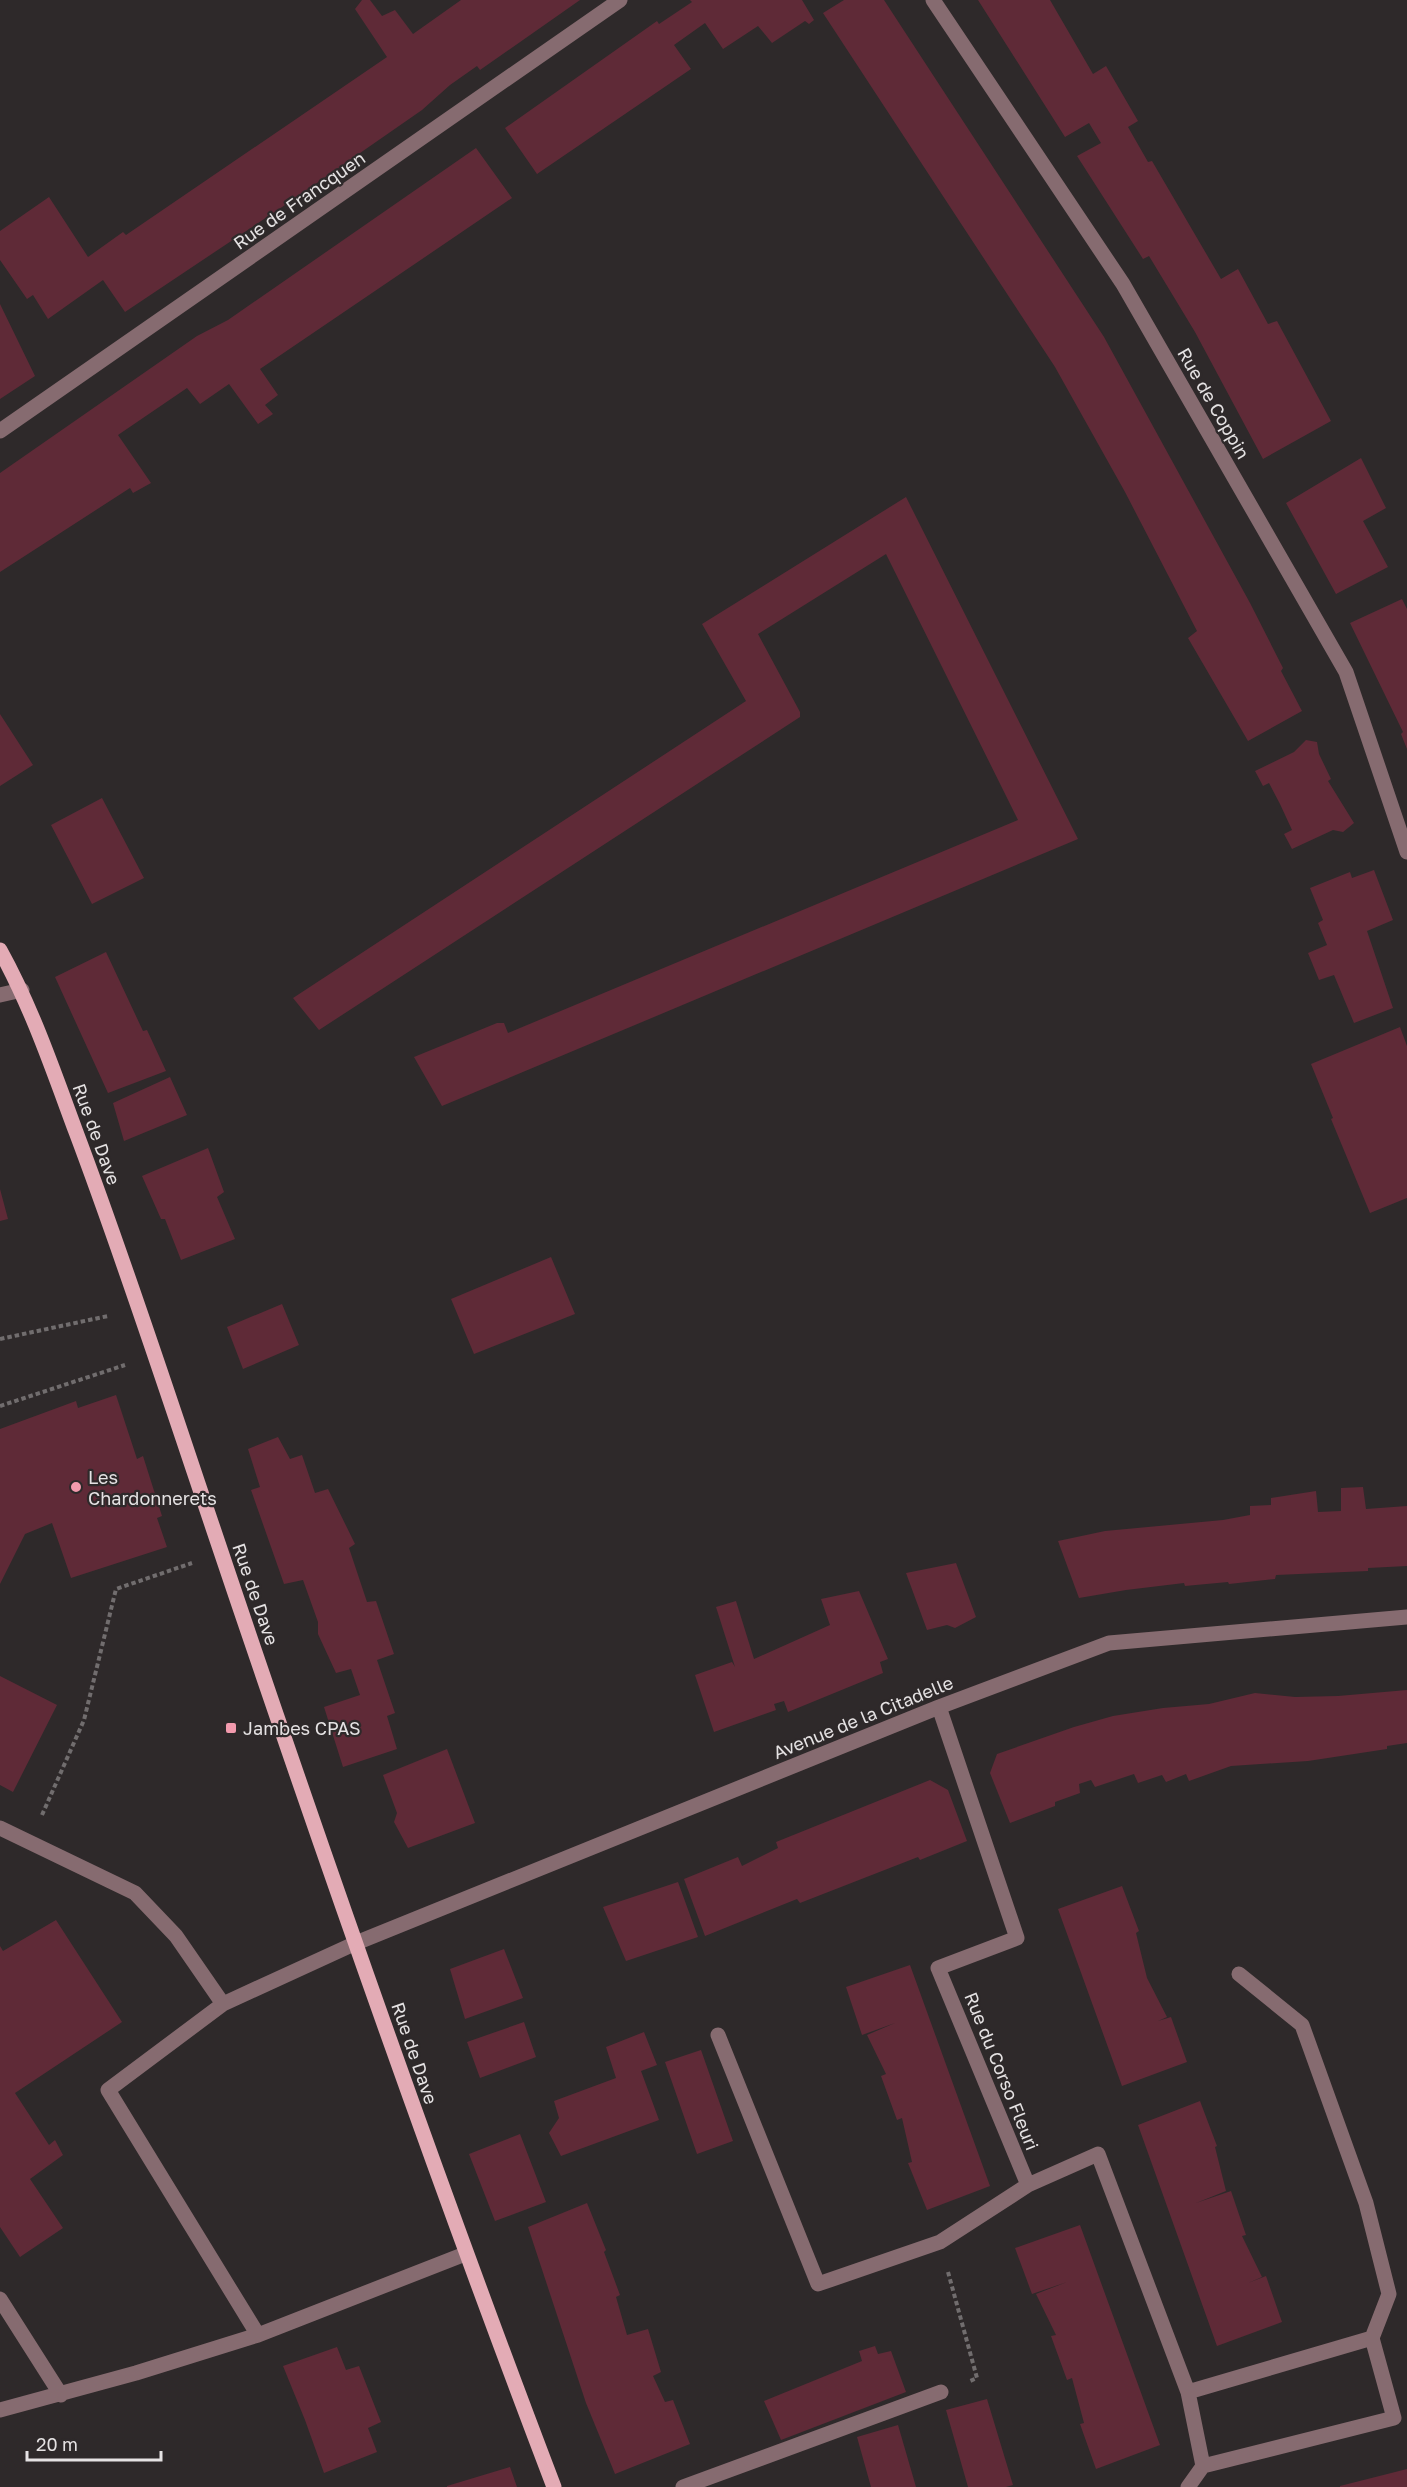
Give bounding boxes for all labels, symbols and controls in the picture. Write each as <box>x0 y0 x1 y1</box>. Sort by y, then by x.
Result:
street label: Rue de Francquen <box>229 146 369 254</box>
street label: Rue de Coppin <box>1173 343 1255 463</box>
street label: Rue de Dave <box>68 1080 126 1188</box>
place label: Les Chardonnerets <box>88 1466 217 1509</box>
marker: Les Chardonnerets <box>69 1480 83 1494</box>
street label: Rue de Dave <box>228 1540 284 1648</box>
street label: Avenue de la Citadelle <box>770 1671 956 1763</box>
place label: Jambes CPAS <box>243 1717 361 1739</box>
marker: Jambes CPAS <box>224 1721 238 1735</box>
street label: Rue du Corso Fleuri <box>960 1989 1044 2153</box>
street label: Rue de Dave <box>387 1999 443 2107</box>
scale bar <box>27 2424 160 2462</box>
text: 20 m <box>36 2433 78 2455</box>

